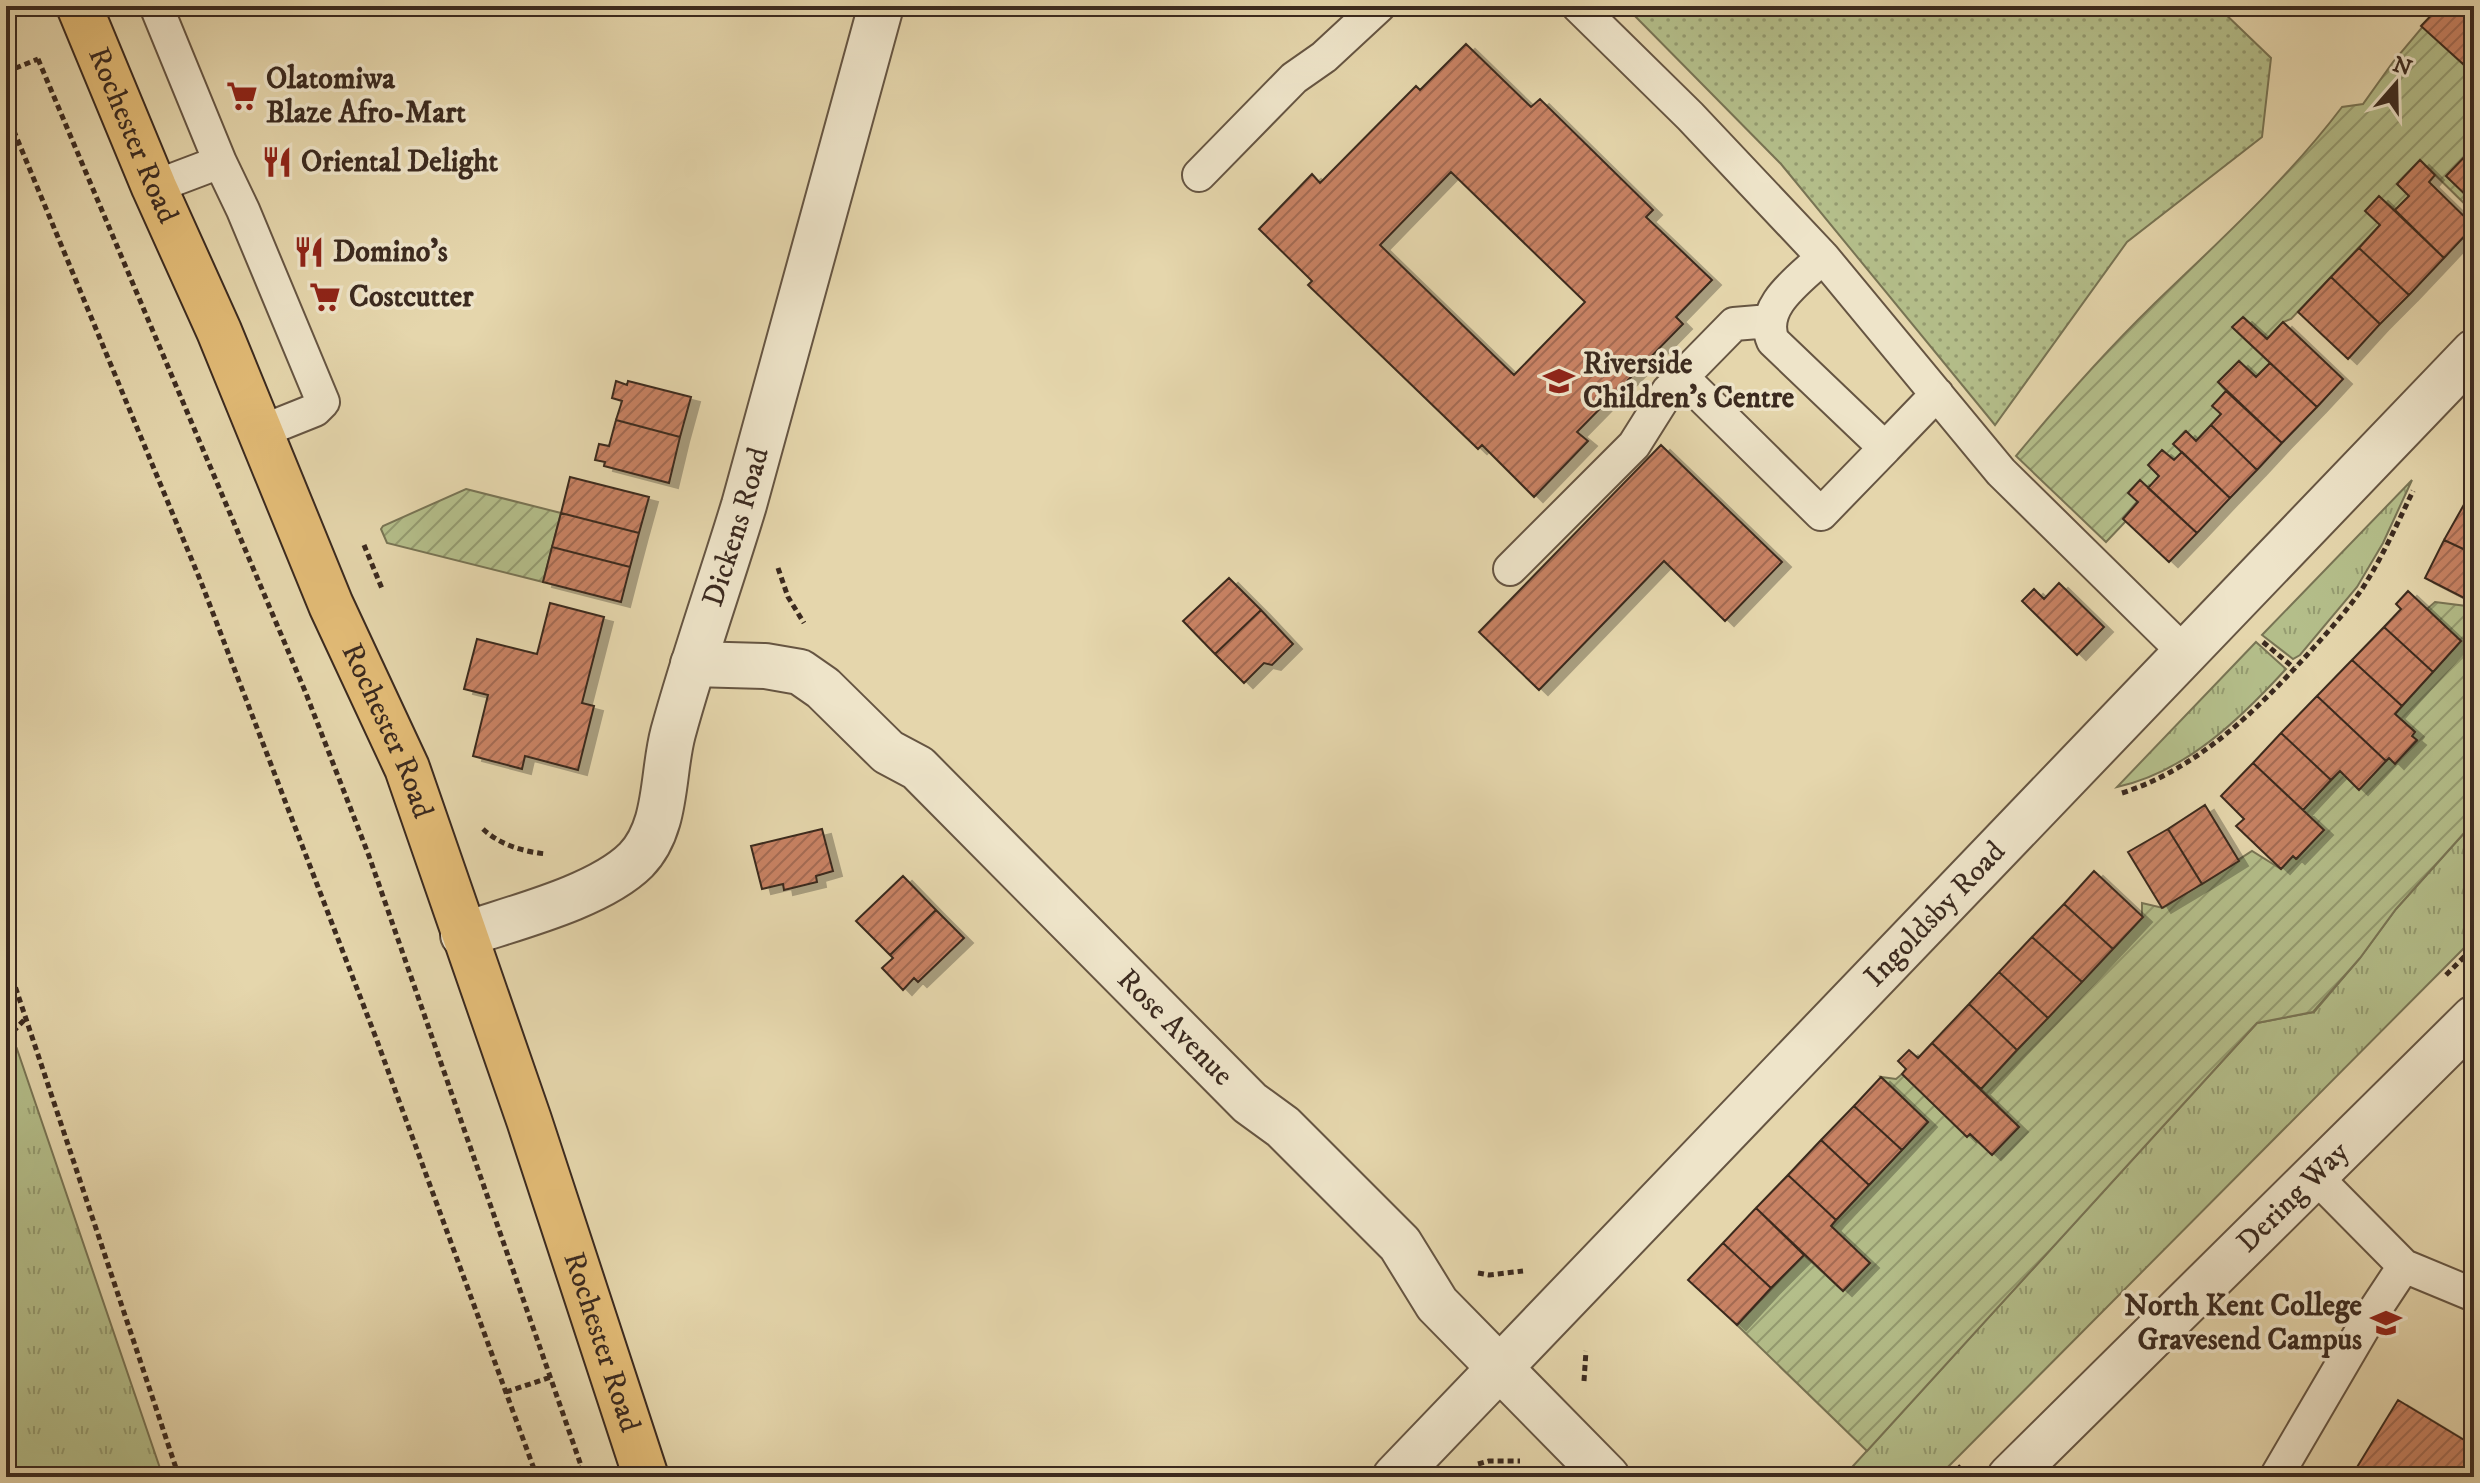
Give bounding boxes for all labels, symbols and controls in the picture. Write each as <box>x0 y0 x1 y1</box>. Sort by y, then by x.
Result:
street label: Rochester Road <box>80 42 186 229</box>
north arrow <box>2356 44 2436 124</box>
text: N <box>2389 51 2415 82</box>
place label: Olatomiwa Blaze Afro-Mart <box>266 61 466 132</box>
supermarket icon: Olatomiwa Blaze Afro-Mart <box>225 79 259 113</box>
place label: Oriental Delight <box>301 144 499 181</box>
restaurant icon: Oriental Delight <box>260 145 294 179</box>
place label: Domino's <box>333 234 448 271</box>
restaurant icon: Domino's <box>292 235 326 269</box>
place label: Costcutter <box>349 279 474 316</box>
supermarket icon: Costcutter <box>308 280 342 314</box>
place label: Riverside Children's Centre <box>1583 346 1795 417</box>
school or university icon: Riverside Children's Centre <box>1542 364 1576 398</box>
street label: Dickens Road <box>694 443 777 611</box>
street label: Rochester Road <box>333 637 441 823</box>
street label: Ingoldsby Road <box>1856 833 2013 995</box>
street label: Rose Avenue <box>1109 961 1241 1094</box>
street label: Dering Way <box>2229 1133 2357 1261</box>
street label: Rochester Road <box>555 1247 649 1437</box>
place label: North Kent College Gravesend Campus <box>2124 1288 2363 1359</box>
school or university icon: North Kent College Gravesend Campus <box>2369 1306 2403 1340</box>

